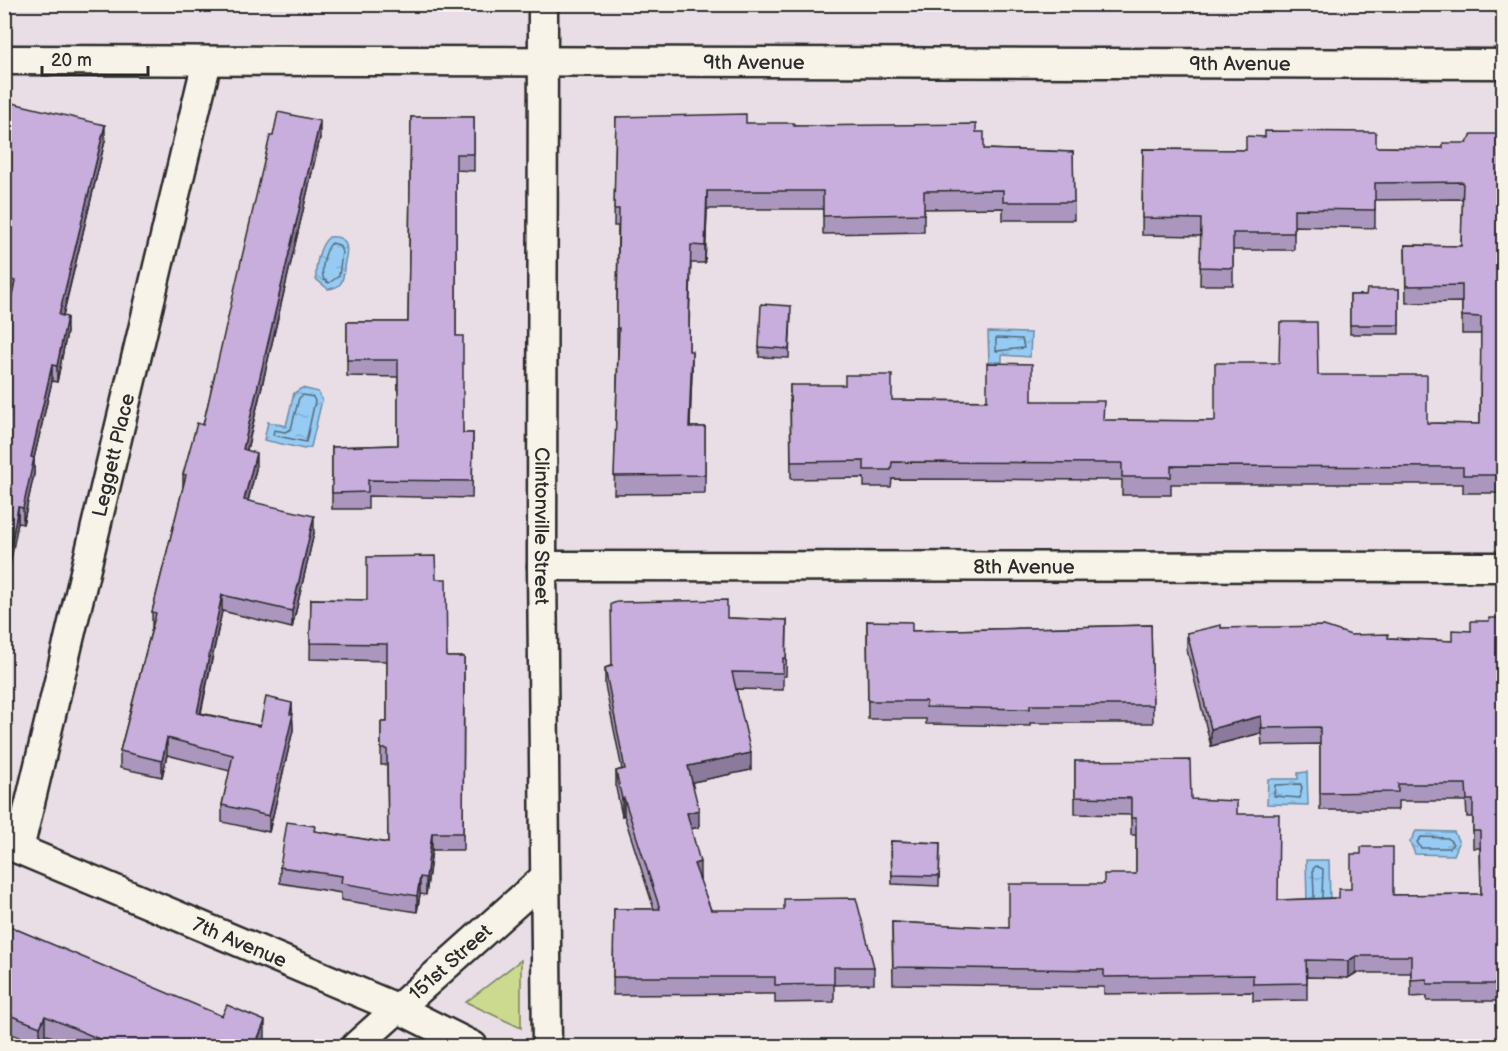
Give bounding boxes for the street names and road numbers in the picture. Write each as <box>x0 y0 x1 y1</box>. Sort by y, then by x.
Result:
street label: 9th Avenue <box>703 51 805 75</box>
street label: 9th Avenue <box>1189 52 1291 76</box>
street label: Leggett Place <box>88 391 140 519</box>
street label: Clintonville Street <box>529 447 553 605</box>
street label: 8th Avenue <box>973 555 1075 580</box>
street label: 7th Avenue <box>189 913 290 974</box>
street label: 151st Street <box>404 920 497 1006</box>

